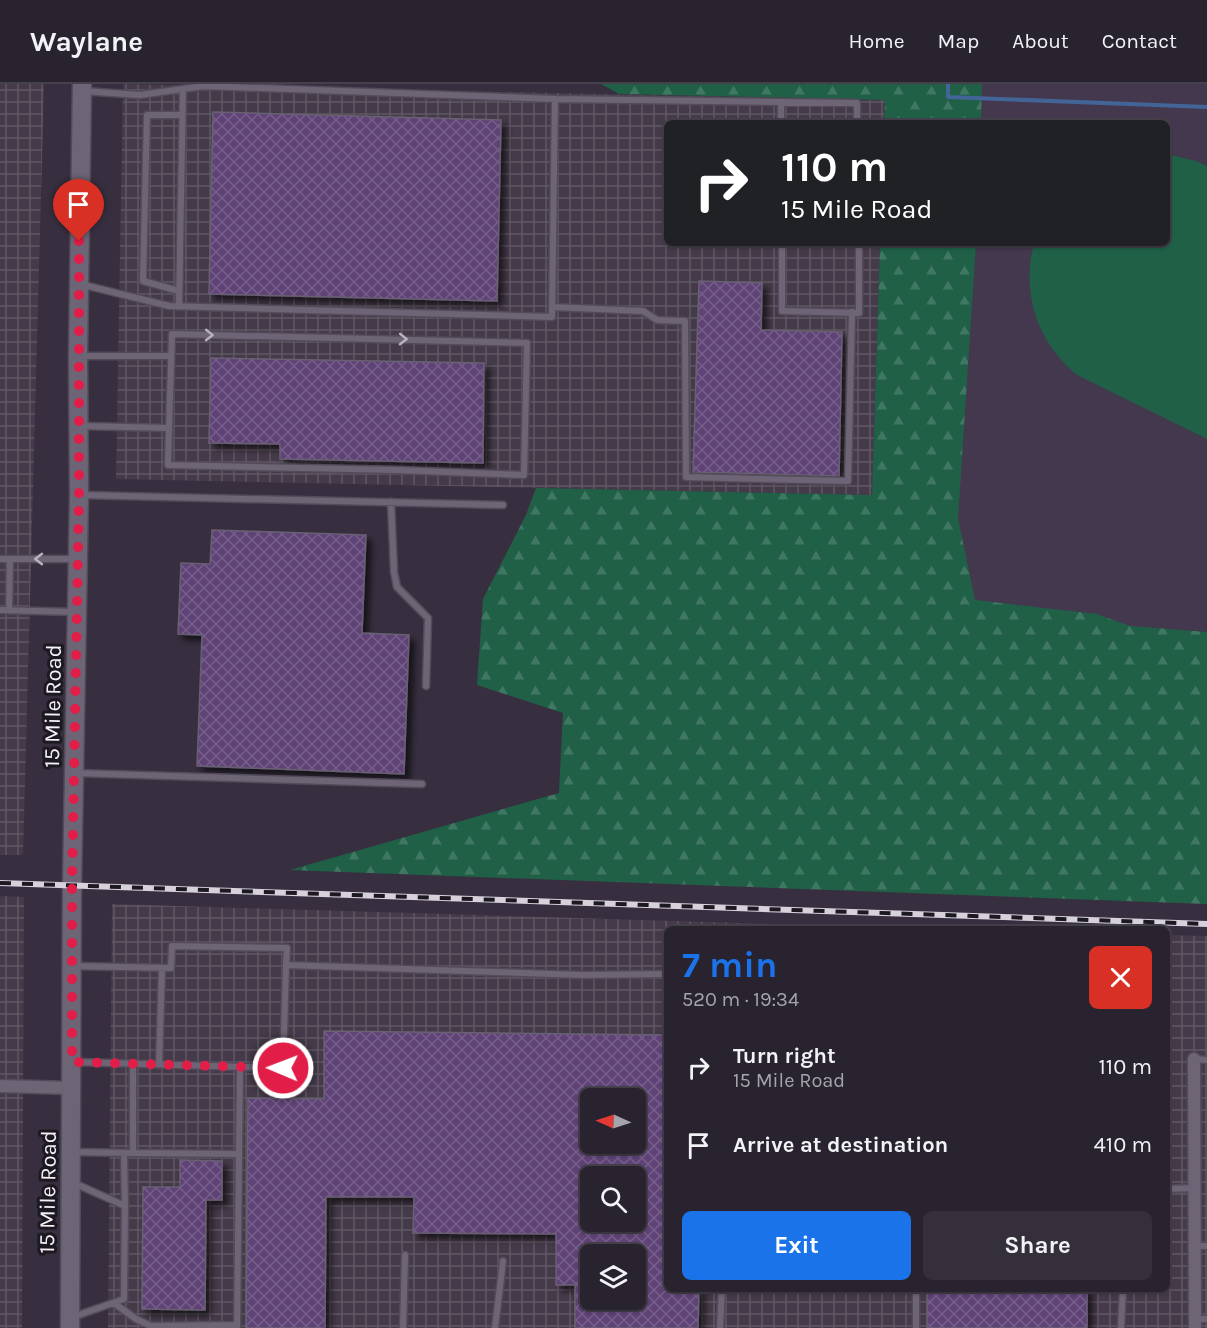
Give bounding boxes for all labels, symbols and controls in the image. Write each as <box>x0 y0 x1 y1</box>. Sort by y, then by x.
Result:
text: Waylane <box>30 25 143 58</box>
text: Home <box>849 29 905 53</box>
text: Map <box>938 29 979 53</box>
text: About <box>1012 29 1069 53</box>
text: Contact <box>1102 29 1177 53</box>
text: 110 m <box>781 142 888 192</box>
icon: right <box>682 144 760 222</box>
pin <box>53 179 104 241</box>
icon: arrive <box>62 188 95 221</box>
text: 15 Mile Road <box>781 193 932 225</box>
one-way arrow <box>204 328 213 341</box>
one-way arrow <box>399 333 408 346</box>
one-way arrow <box>34 553 43 565</box>
street label: 15 Mile Road <box>39 644 67 768</box>
text: 7 min <box>682 944 777 986</box>
button: close <box>1089 946 1152 1009</box>
text: 520 m · 19:34 <box>682 988 799 1011</box>
position arrow <box>251 1036 315 1100</box>
text: Turn right <box>733 1043 836 1069</box>
icon: right <box>682 1051 715 1084</box>
text: 110 m <box>1099 1054 1152 1080</box>
text: 15 Mile Road <box>733 1069 845 1092</box>
north arrow <box>580 1088 646 1154</box>
map controls <box>580 1088 646 1310</box>
icon: arrive <box>682 1129 715 1162</box>
street label: 15 Mile Road <box>34 1130 62 1254</box>
text: Arrive at destination <box>733 1132 948 1158</box>
text: 410 m <box>1094 1132 1152 1158</box>
button: search <box>580 1166 646 1232</box>
button: Exit <box>682 1211 911 1280</box>
button: Share <box>923 1211 1152 1280</box>
button: layers <box>580 1244 646 1310</box>

